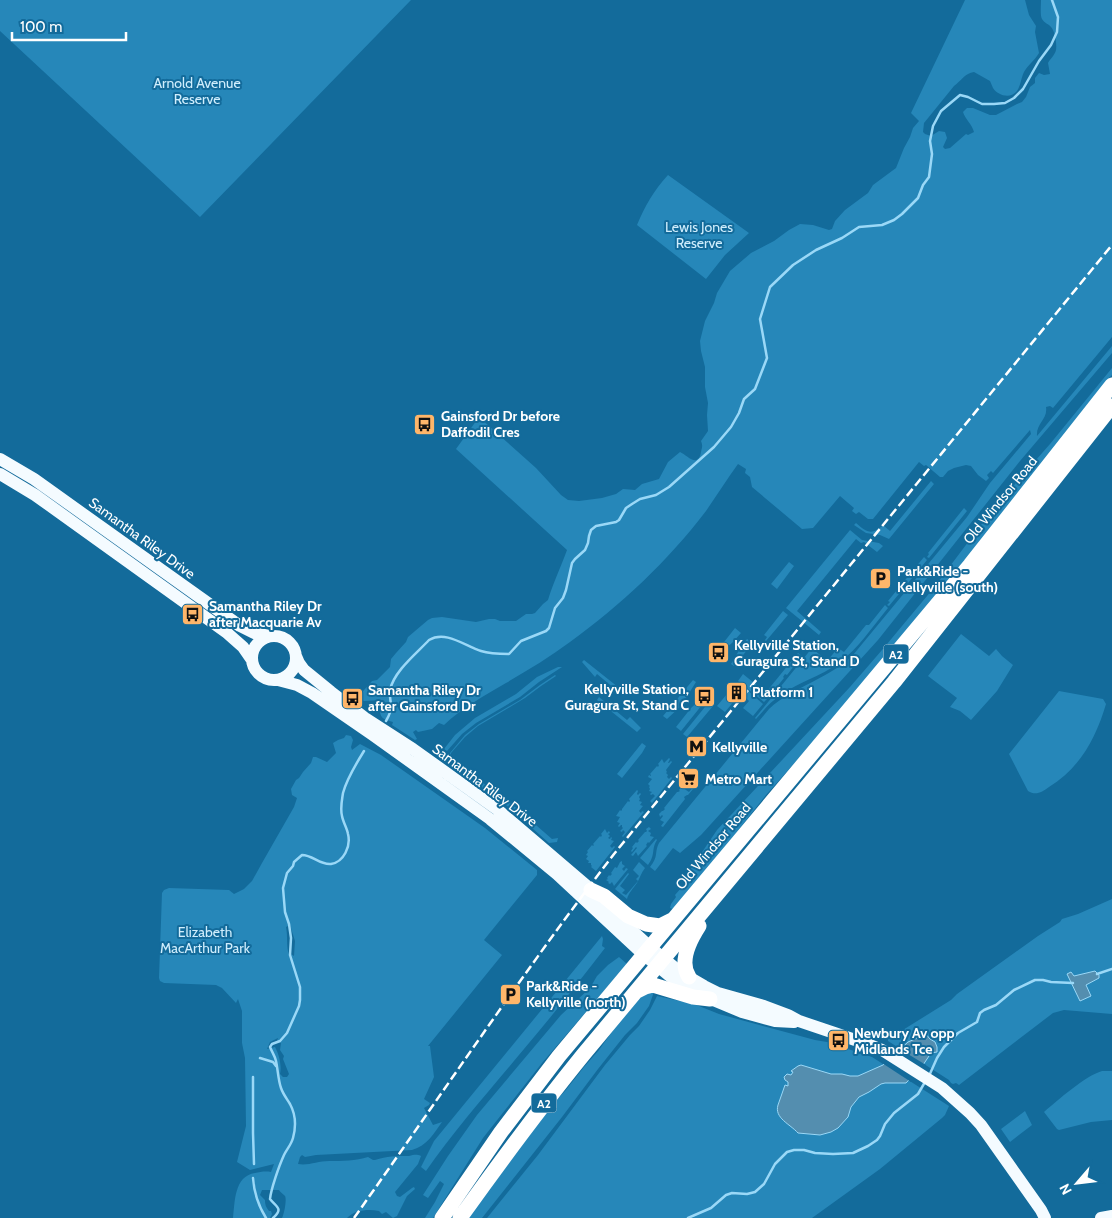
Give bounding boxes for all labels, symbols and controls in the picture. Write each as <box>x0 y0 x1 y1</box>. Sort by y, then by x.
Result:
scale bar <box>12 10 126 42</box>
text: 100 m <box>20 18 62 36</box>
park label: Arnold Avenue Reserve <box>153 74 241 108</box>
park label: Lewis Jones Reserve <box>665 218 733 252</box>
place label: Gainsford Dr before Daffodil Cres <box>441 407 560 441</box>
bus stop icon: Gainsford Dr before Daffodil Cres <box>413 412 437 436</box>
street label: Old Windsor Road <box>959 452 1041 548</box>
street label: Samantha Riley Drive <box>85 493 199 583</box>
place label: Park&Ride - Kellyville (south) <box>897 562 998 596</box>
parking icon: Park&Ride - Kellyville (south) <box>869 567 893 591</box>
place label: Samantha Riley Dr after Macquarie Av <box>209 597 322 631</box>
bus stop icon: Samantha Riley Dr after Macquarie Av <box>181 602 205 626</box>
place label: Kellyville Station, Guragura St, Stand D <box>734 636 860 670</box>
bus stop icon: Kellyville Station, Guragura St, Stand D <box>706 641 730 665</box>
road number: A2 <box>884 644 908 664</box>
place label: Kellyville Station, Guragura St, Stand C <box>565 680 689 714</box>
building icon: Platform 1 <box>724 680 748 704</box>
place label: Samantha Riley Dr after Gainsford Dr <box>368 681 481 715</box>
place label: Platform 1 <box>752 683 813 701</box>
bus stop icon: Kellyville Station, Guragura St, Stand C <box>693 685 717 709</box>
bus stop icon: Samantha Riley Dr after Gainsford Dr <box>340 686 364 710</box>
metro station icon: Kellyville <box>684 735 708 759</box>
place label: Kellyville <box>712 738 767 756</box>
street label: Samantha Riley Drive <box>429 740 541 830</box>
supermarket icon: Metro Mart <box>677 767 701 791</box>
place label: Metro Mart <box>705 770 772 788</box>
street label: Old Windsor Road <box>671 799 755 893</box>
park label: Elizabeth MacArthur Park <box>160 923 251 957</box>
place label: Park&Ride - Kellyville (north) <box>526 977 626 1011</box>
parking icon: Park&Ride - Kellyville (north) <box>498 982 522 1006</box>
place label: Newbury Av opp Midlands Tce <box>854 1024 954 1058</box>
bus stop icon: Newbury Av opp Midlands Tce <box>826 1029 850 1053</box>
road number: A2 <box>532 1094 556 1112</box>
north arrow <box>1052 1158 1102 1208</box>
text: N <box>1055 1181 1076 1198</box>

